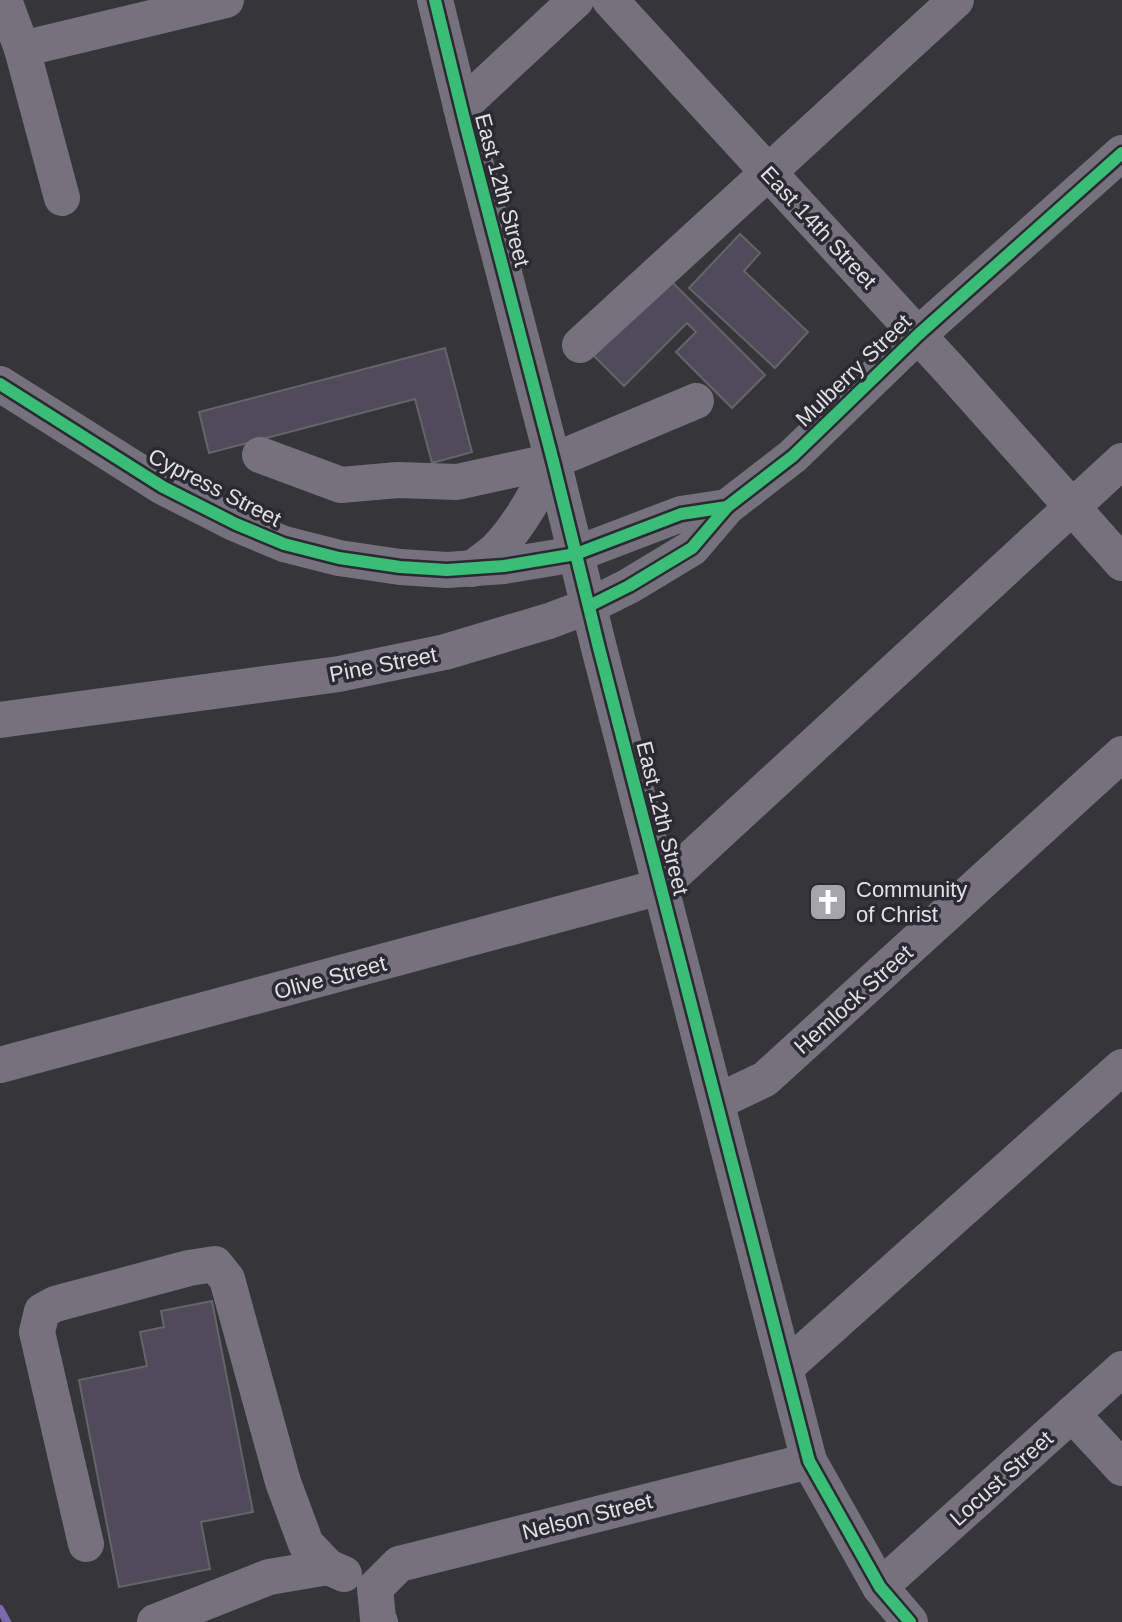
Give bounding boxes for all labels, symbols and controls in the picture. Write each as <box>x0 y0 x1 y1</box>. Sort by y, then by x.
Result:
street label: East 12th Street <box>470 111 535 270</box>
street label: East 14th Street <box>756 161 882 294</box>
street label: Mulberry Street <box>791 309 916 432</box>
street label: Cypress Street <box>144 443 285 532</box>
street label: Pine Street <box>327 642 439 687</box>
street label: East 12th Street <box>631 739 694 898</box>
place label: Community of Christ <box>856 877 967 927</box>
church icon: Community of Christ <box>807 881 849 923</box>
street label: Hemlock Street <box>789 940 918 1059</box>
street label: Olive Street <box>271 951 389 1004</box>
street label: Locust Street <box>945 1426 1058 1531</box>
street label: Nelson Street <box>519 1488 655 1545</box>

